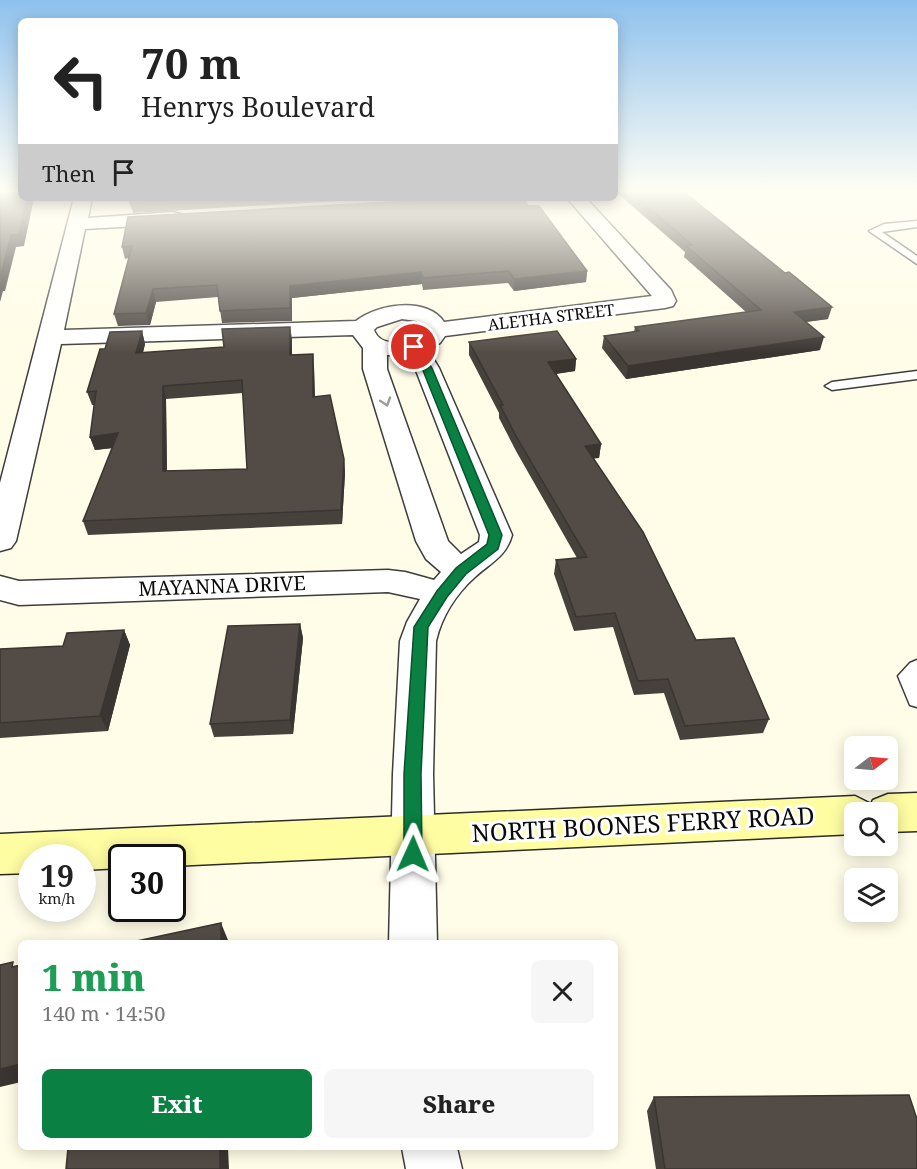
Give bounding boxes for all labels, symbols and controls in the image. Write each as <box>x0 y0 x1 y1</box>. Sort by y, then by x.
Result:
text: 70 m <box>141 34 241 91</box>
icon: left <box>42 42 120 120</box>
text: Henrys Boulevard <box>141 88 375 125</box>
icon: arrive <box>107 156 140 189</box>
text: Then <box>42 158 95 188</box>
street label: ALETHA STREET <box>486 298 616 336</box>
pin <box>388 321 439 372</box>
icon: arrive <box>397 330 430 363</box>
one-way arrow <box>379 396 391 407</box>
street label: MAYANNA DRIVE <box>138 569 306 602</box>
north arrow <box>844 736 898 790</box>
map controls <box>844 736 898 922</box>
street label: NORTH BOONES FERRY ROAD <box>471 798 815 849</box>
button: search <box>844 802 898 856</box>
position arrow <box>381 822 445 886</box>
speed limit sign: 30 <box>108 844 186 922</box>
text: 19 <box>40 855 74 896</box>
button: layers <box>844 868 898 922</box>
text: km/h <box>39 888 75 908</box>
text: 1 min <box>42 953 145 1002</box>
button: close <box>531 960 594 1023</box>
text: 140 m · 14:50 <box>42 1000 165 1027</box>
button: Exit <box>42 1069 312 1138</box>
button: Share <box>324 1069 594 1138</box>

